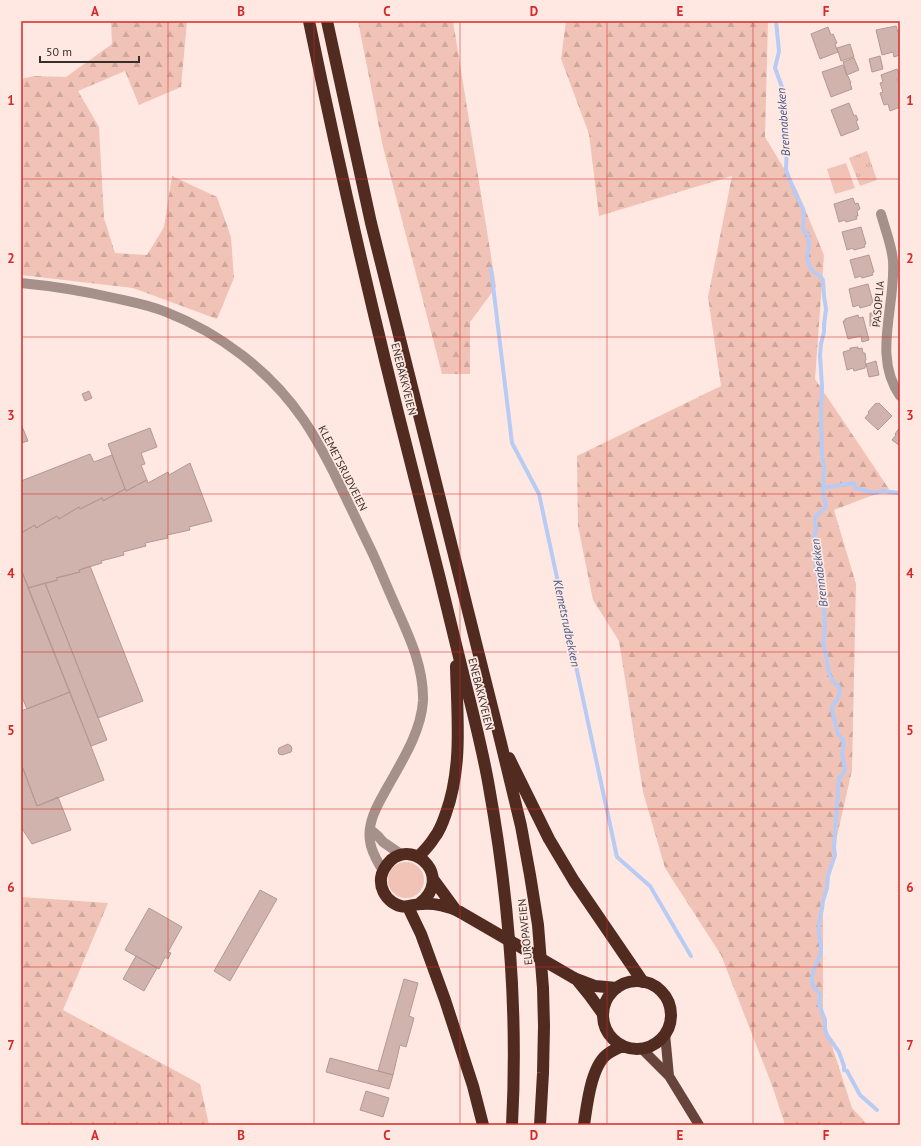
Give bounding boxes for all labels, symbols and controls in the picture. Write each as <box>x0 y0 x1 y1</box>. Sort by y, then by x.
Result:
text: A <box>91 3 99 20</box>
text: B <box>237 3 245 20</box>
text: C <box>383 3 391 20</box>
text: D <box>530 3 538 20</box>
text: E <box>677 3 684 20</box>
text: F <box>823 3 830 20</box>
scale bar <box>40 38 139 64</box>
text: 50 m <box>46 44 72 59</box>
water label: Brennabekken <box>773 87 793 157</box>
text: 1 <box>7 92 15 109</box>
text: 1 <box>906 92 914 109</box>
text: 2 <box>7 250 15 267</box>
text: 2 <box>906 250 914 267</box>
street label: PASOPLIA <box>869 280 887 328</box>
street label: ENEBAKKVEIEN <box>388 341 420 417</box>
text: 3 <box>7 407 15 424</box>
text: 3 <box>906 407 914 424</box>
street label: KLEMETSRUDVEIEN <box>315 423 371 513</box>
water label: Brennabekken <box>807 538 831 608</box>
text: 4 <box>7 565 15 582</box>
text: 4 <box>906 565 914 582</box>
water label: Klemetsrudbekken <box>550 578 584 668</box>
street label: ENEBAKKVEIEN <box>465 656 497 732</box>
text: 5 <box>7 722 15 739</box>
text: 5 <box>906 722 914 739</box>
text: 6 <box>7 879 15 896</box>
text: 6 <box>906 879 914 896</box>
street label: EUROPAVEIEN <box>515 898 535 966</box>
text: 7 <box>7 1037 15 1054</box>
text: 7 <box>906 1037 914 1054</box>
text: A <box>91 1127 99 1144</box>
text: B <box>237 1127 245 1144</box>
text: C <box>383 1127 391 1144</box>
text: D <box>530 1127 538 1144</box>
text: E <box>677 1127 684 1144</box>
text: F <box>823 1127 830 1144</box>

